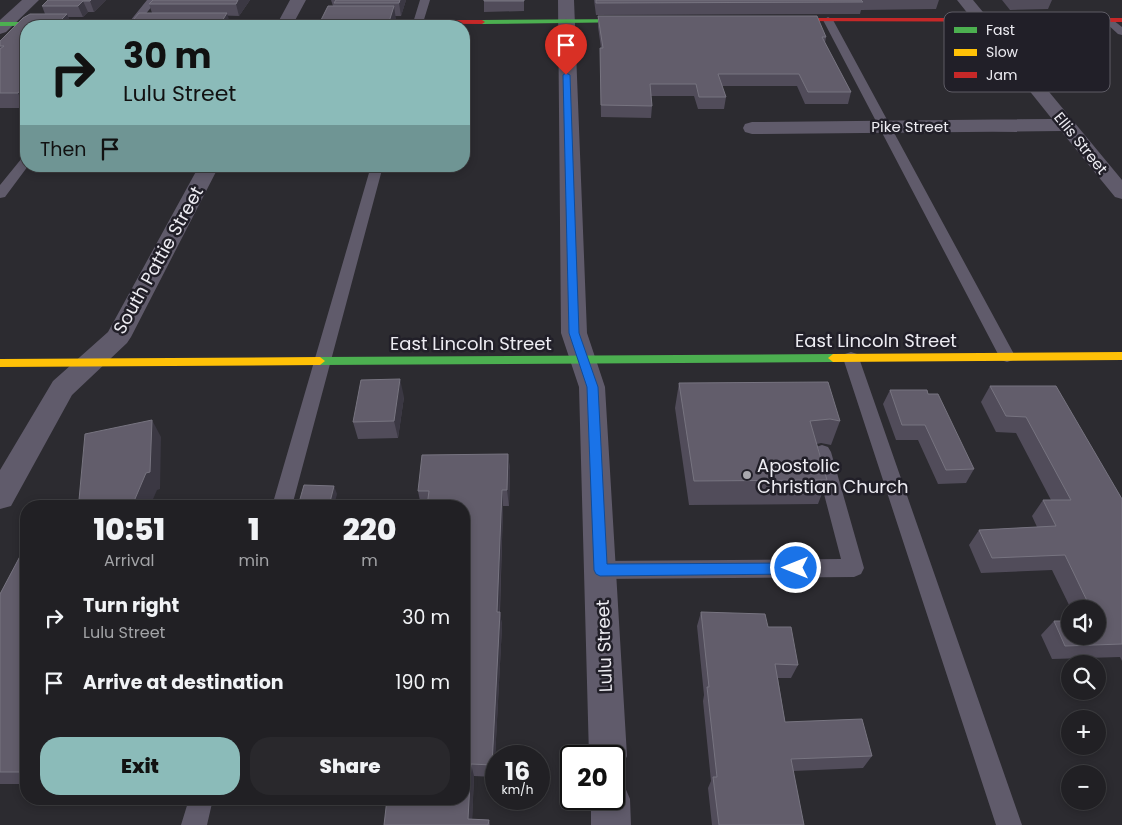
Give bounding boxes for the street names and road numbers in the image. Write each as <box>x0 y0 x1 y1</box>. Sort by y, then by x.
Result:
street label: Ellis Street <box>1049 107 1113 179</box>
street label: Pike Street <box>871 116 949 137</box>
street label: South Pattie Street <box>107 182 209 338</box>
street label: East Lincoln Street <box>795 328 957 353</box>
street label: East Lincoln Street <box>390 331 552 356</box>
street label: Lulu Street <box>590 599 618 693</box>

